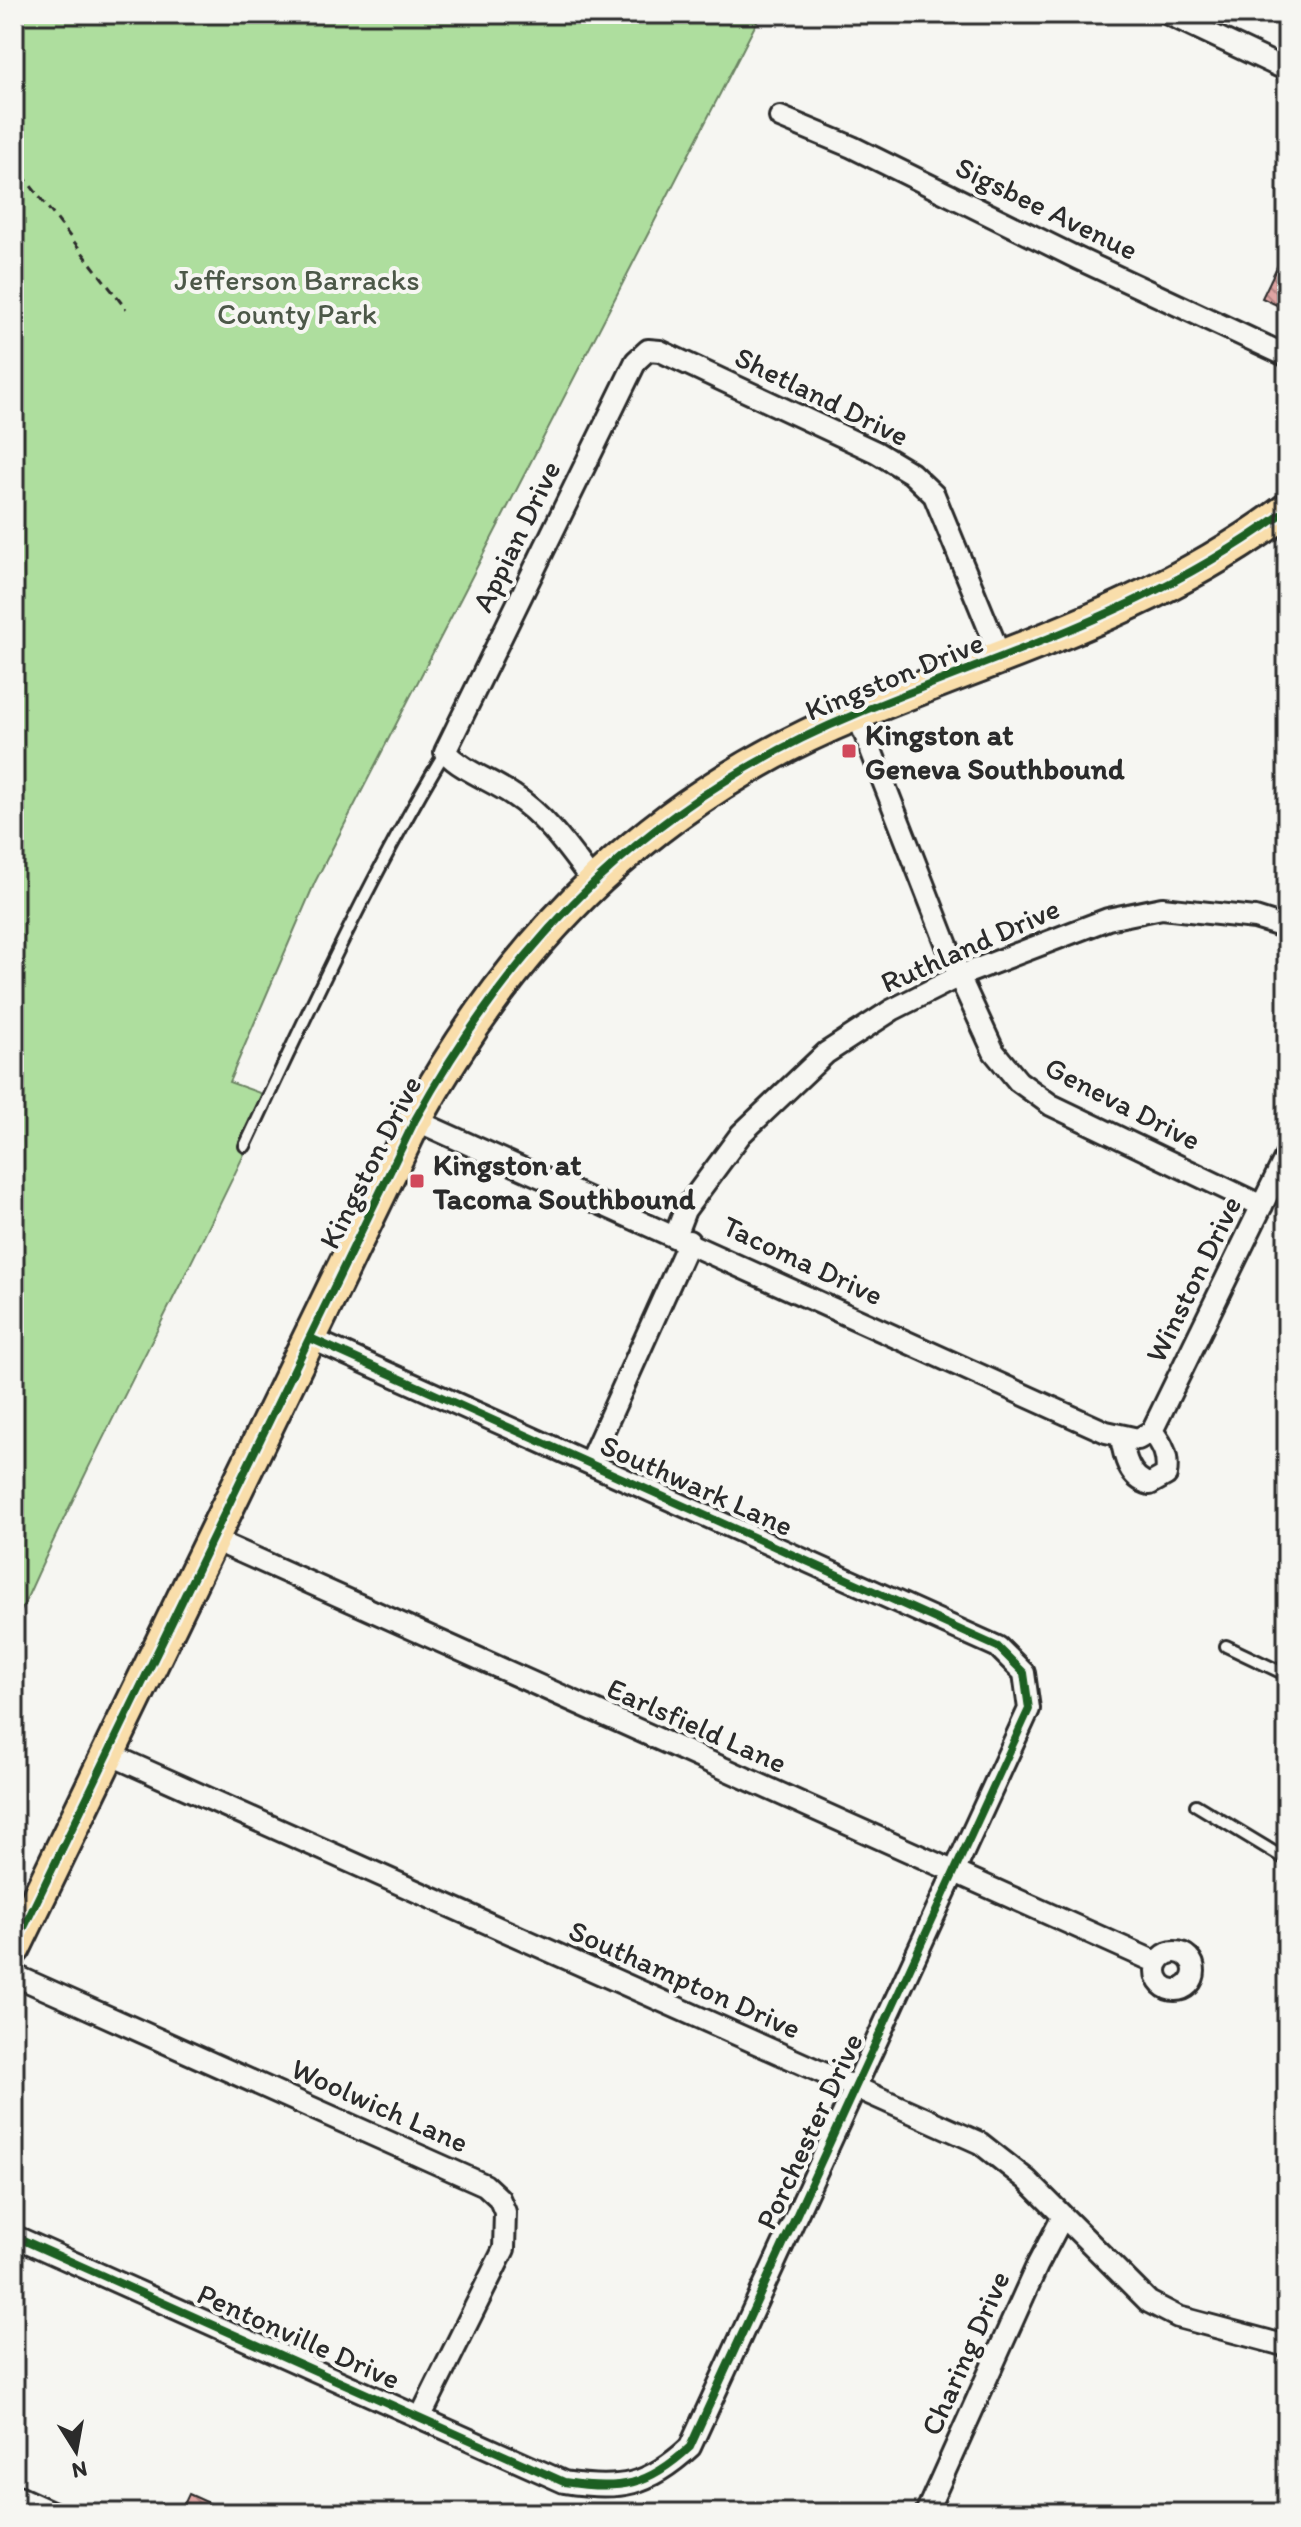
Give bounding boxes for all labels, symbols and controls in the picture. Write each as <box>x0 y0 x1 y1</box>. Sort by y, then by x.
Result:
street label: Sigsbee Avenue <box>950 148 1144 268</box>
park label: Jefferson Barracks County Park <box>174 261 420 332</box>
street label: Shetland Drive <box>729 338 915 454</box>
street label: Appian Drive <box>464 454 568 618</box>
street label: Kingston Drive <box>799 623 989 729</box>
place label: Kingston at Geneva Southbound <box>865 716 1125 787</box>
marker: Kingston at Geneva Southbound <box>840 742 858 760</box>
street label: Ruthland Drive <box>875 889 1065 1001</box>
street label: Geneva Drive <box>1039 1048 1207 1158</box>
street label: Kingston Drive <box>311 1069 429 1255</box>
place label: Kingston at Tacoma Southbound <box>432 1146 696 1217</box>
marker: Kingston at Tacoma Southbound <box>408 1172 426 1190</box>
street label: Winston Drive <box>1137 1190 1249 1368</box>
street label: Tacoma Drive <box>717 1207 889 1313</box>
street label: Southwark Lane <box>595 1426 799 1544</box>
street label: Earlsfield Lane <box>601 1669 793 1781</box>
street label: Southampton Drive <box>563 1911 807 2047</box>
street label: Porchester Drive <box>747 2027 871 2235</box>
street label: Woolwich Lane <box>286 2050 474 2160</box>
street label: Charing Drive <box>912 2265 1018 2441</box>
street label: Pentonville Drive <box>192 2275 406 2397</box>
north arrow <box>36 2411 116 2491</box>
text: N <box>70 2455 90 2485</box>

